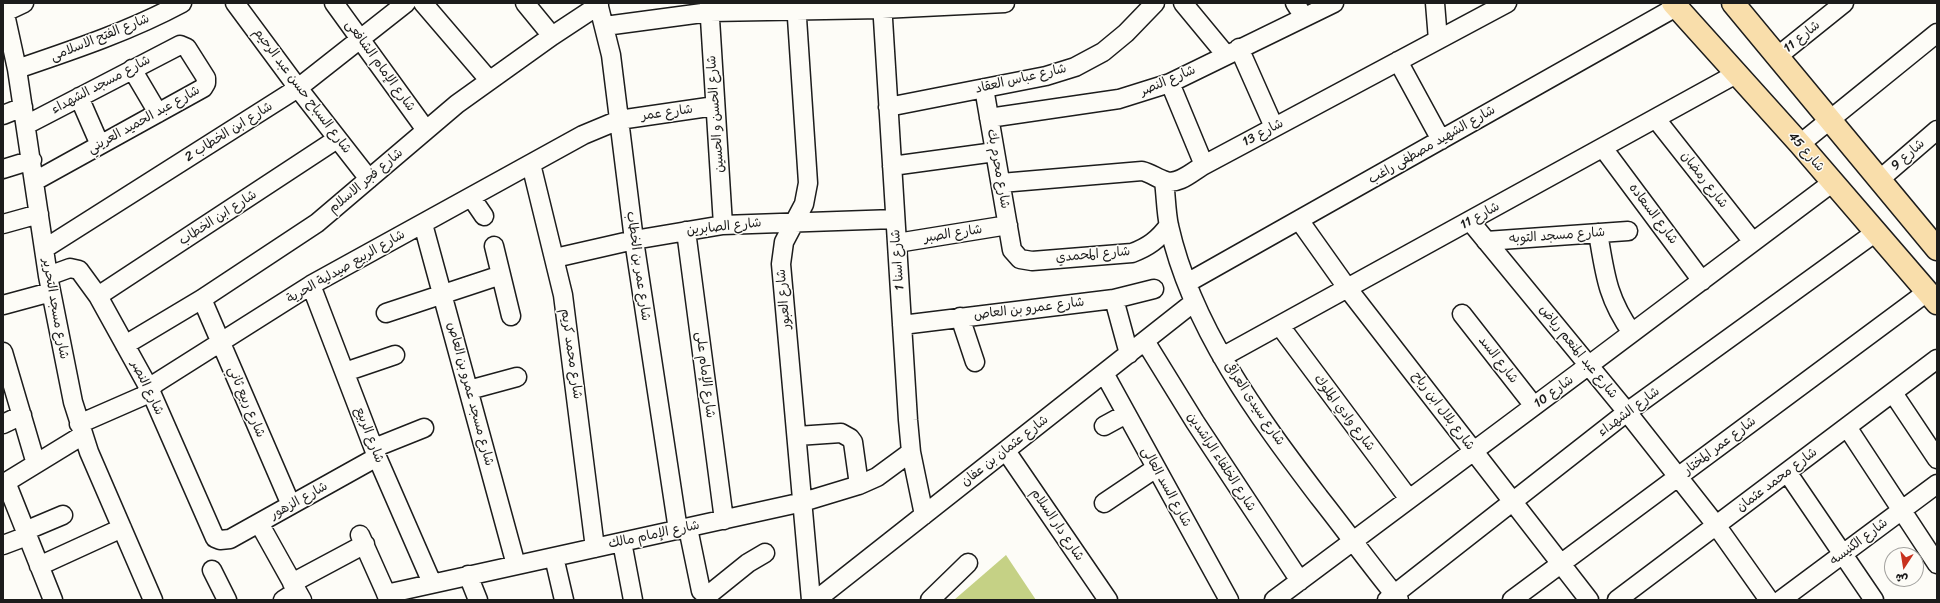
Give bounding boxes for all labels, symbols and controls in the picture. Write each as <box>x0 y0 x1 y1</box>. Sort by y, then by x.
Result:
street label: شارع الفتح الاسلامى <box>48 11 152 65</box>
street label: شارع الإمام الشافعى <box>342 17 418 115</box>
street label: شارع 11 <box>1781 18 1823 56</box>
street label: شارع السباح حسن عبد الرحيم <box>250 25 354 157</box>
street label: شارع مسجد الشهداء <box>49 52 153 118</box>
street label: شارع الحسن و الحسين <box>704 55 728 173</box>
street label: شارع عباس العقاد <box>974 61 1068 97</box>
street label: شارع النصر <box>1138 62 1198 100</box>
street label: شارع عبد الحميد العريني <box>85 83 203 157</box>
street label: شارع ابن الخطاب 2 <box>182 99 276 165</box>
street label: شارع عمر <box>640 102 694 124</box>
street label: شارع الشهيد مصطفى راغب <box>1366 102 1498 188</box>
street label: شارع 13 <box>1240 116 1286 150</box>
street label: شارع محرم بك <box>983 128 1013 210</box>
street label: شارع 45 <box>1785 129 1827 175</box>
street label: شارع 9 <box>1888 136 1928 174</box>
street label: شارع فجر الاسلام <box>326 145 406 217</box>
street label: شارع رمضان <box>1677 149 1731 211</box>
street label: شارع السعاده <box>1625 180 1681 248</box>
street label: شارع ابن الخطاب <box>176 187 260 249</box>
street label: شارع 11 <box>1458 199 1502 233</box>
street label: شارع عمر بن الخطاب <box>623 210 653 322</box>
street label: شارع الصابرين <box>686 215 762 239</box>
street label: شارع الصبر <box>923 222 983 246</box>
street label: شارع مسجد التوبه <box>1509 225 1605 247</box>
street label: شارع الربيع صيدلية الحرية <box>284 227 408 307</box>
street label: شارع اسنا 1 <box>888 229 908 291</box>
street label: شارع المحمدي <box>1055 244 1131 266</box>
street label: شارع مسجد التحرير <box>38 257 72 361</box>
street label: شارع العبور <box>774 268 794 330</box>
street label: شارع عمرو بن العاص <box>973 294 1085 324</box>
street label: شارع عبد المنعم رياض <box>1535 302 1621 402</box>
street label: شارع محمد كريم <box>557 308 585 400</box>
street label: شارع مسجد عمرو بن العاص <box>443 320 497 468</box>
street label: شارع الإمام على <box>692 331 718 419</box>
street label: شارع السد <box>1475 333 1521 387</box>
street label: شارع النصر <box>127 358 167 418</box>
street label: شارع سيدى العراقى <box>1220 359 1288 449</box>
street label: شارع ربيع ثاني <box>224 364 268 440</box>
street label: شارع بلال ابن رباح <box>1408 369 1478 453</box>
street label: شارع وادي الملوك <box>1310 372 1378 454</box>
street label: شارع 10 <box>1531 372 1577 412</box>
street label: شارع الشهداء <box>1595 384 1663 440</box>
street label: شارع الربيع <box>351 405 387 465</box>
street label: شارع الخلفاء الراشدين <box>1183 410 1259 514</box>
street label: شارع عثمان بن عفان <box>958 412 1052 490</box>
street label: شارع عمر المختار <box>1681 414 1759 478</box>
street label: شارع السد العالى <box>1138 444 1194 530</box>
street label: شارع محمد عثمان <box>1733 445 1821 515</box>
street label: شارع الزهور <box>267 479 331 523</box>
street label: شارع دار السلام <box>1027 486 1087 564</box>
street label: شارع الكنيسه <box>1827 515 1891 569</box>
street label: شارع الإمام مالك <box>607 518 701 552</box>
north arrow <box>1884 547 1924 587</box>
text: ش <box>1894 568 1910 589</box>

